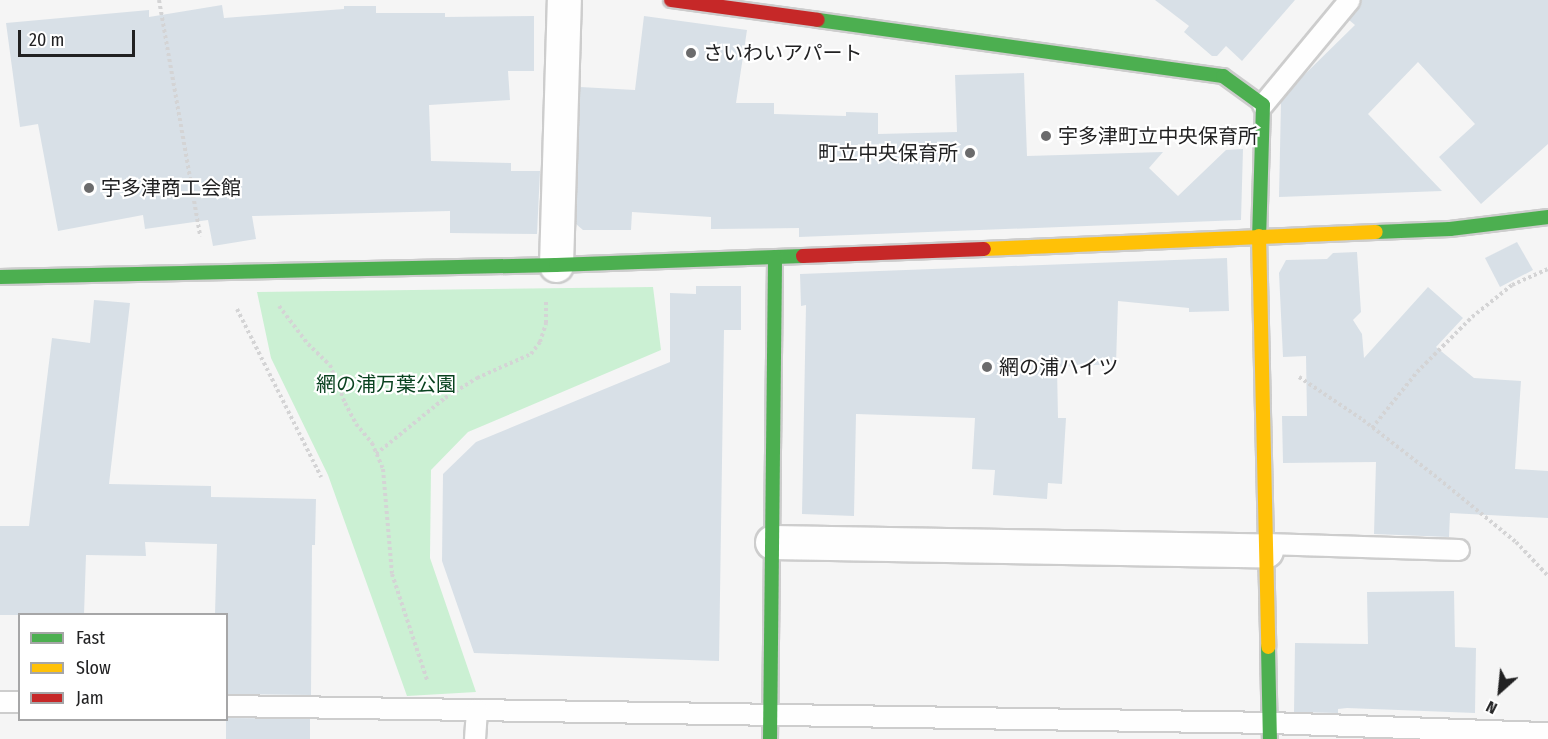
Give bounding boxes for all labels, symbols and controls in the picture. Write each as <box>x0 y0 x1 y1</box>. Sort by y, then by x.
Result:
scale bar <box>21 18 138 56</box>
text: 20 m <box>29 29 64 51</box>
place label: さいわいアパート <box>703 41 863 65</box>
marker: さいわいアパート <box>684 46 698 60</box>
place label: 宇多津町立中央保育所 <box>1058 124 1258 148</box>
marker: 宇多津町立中央保育所 <box>1039 129 1053 143</box>
place label: 町立中央保育所 <box>818 141 958 165</box>
marker: 町立中央保育所 <box>963 146 977 160</box>
place label: 宇多津商工会館 <box>101 176 241 200</box>
marker: 宇多津商工会館 <box>82 181 96 195</box>
place label: 網の浦ハイツ <box>999 355 1119 379</box>
marker: 網の浦ハイツ <box>980 360 994 374</box>
park label: 網の浦万葉公園 <box>316 372 456 396</box>
legend <box>18 613 228 721</box>
text: Fast <box>76 627 105 649</box>
text: Slow <box>76 657 111 679</box>
north arrow <box>1470 661 1530 721</box>
text: Jam <box>76 687 104 709</box>
text: N <box>1483 697 1500 718</box>

